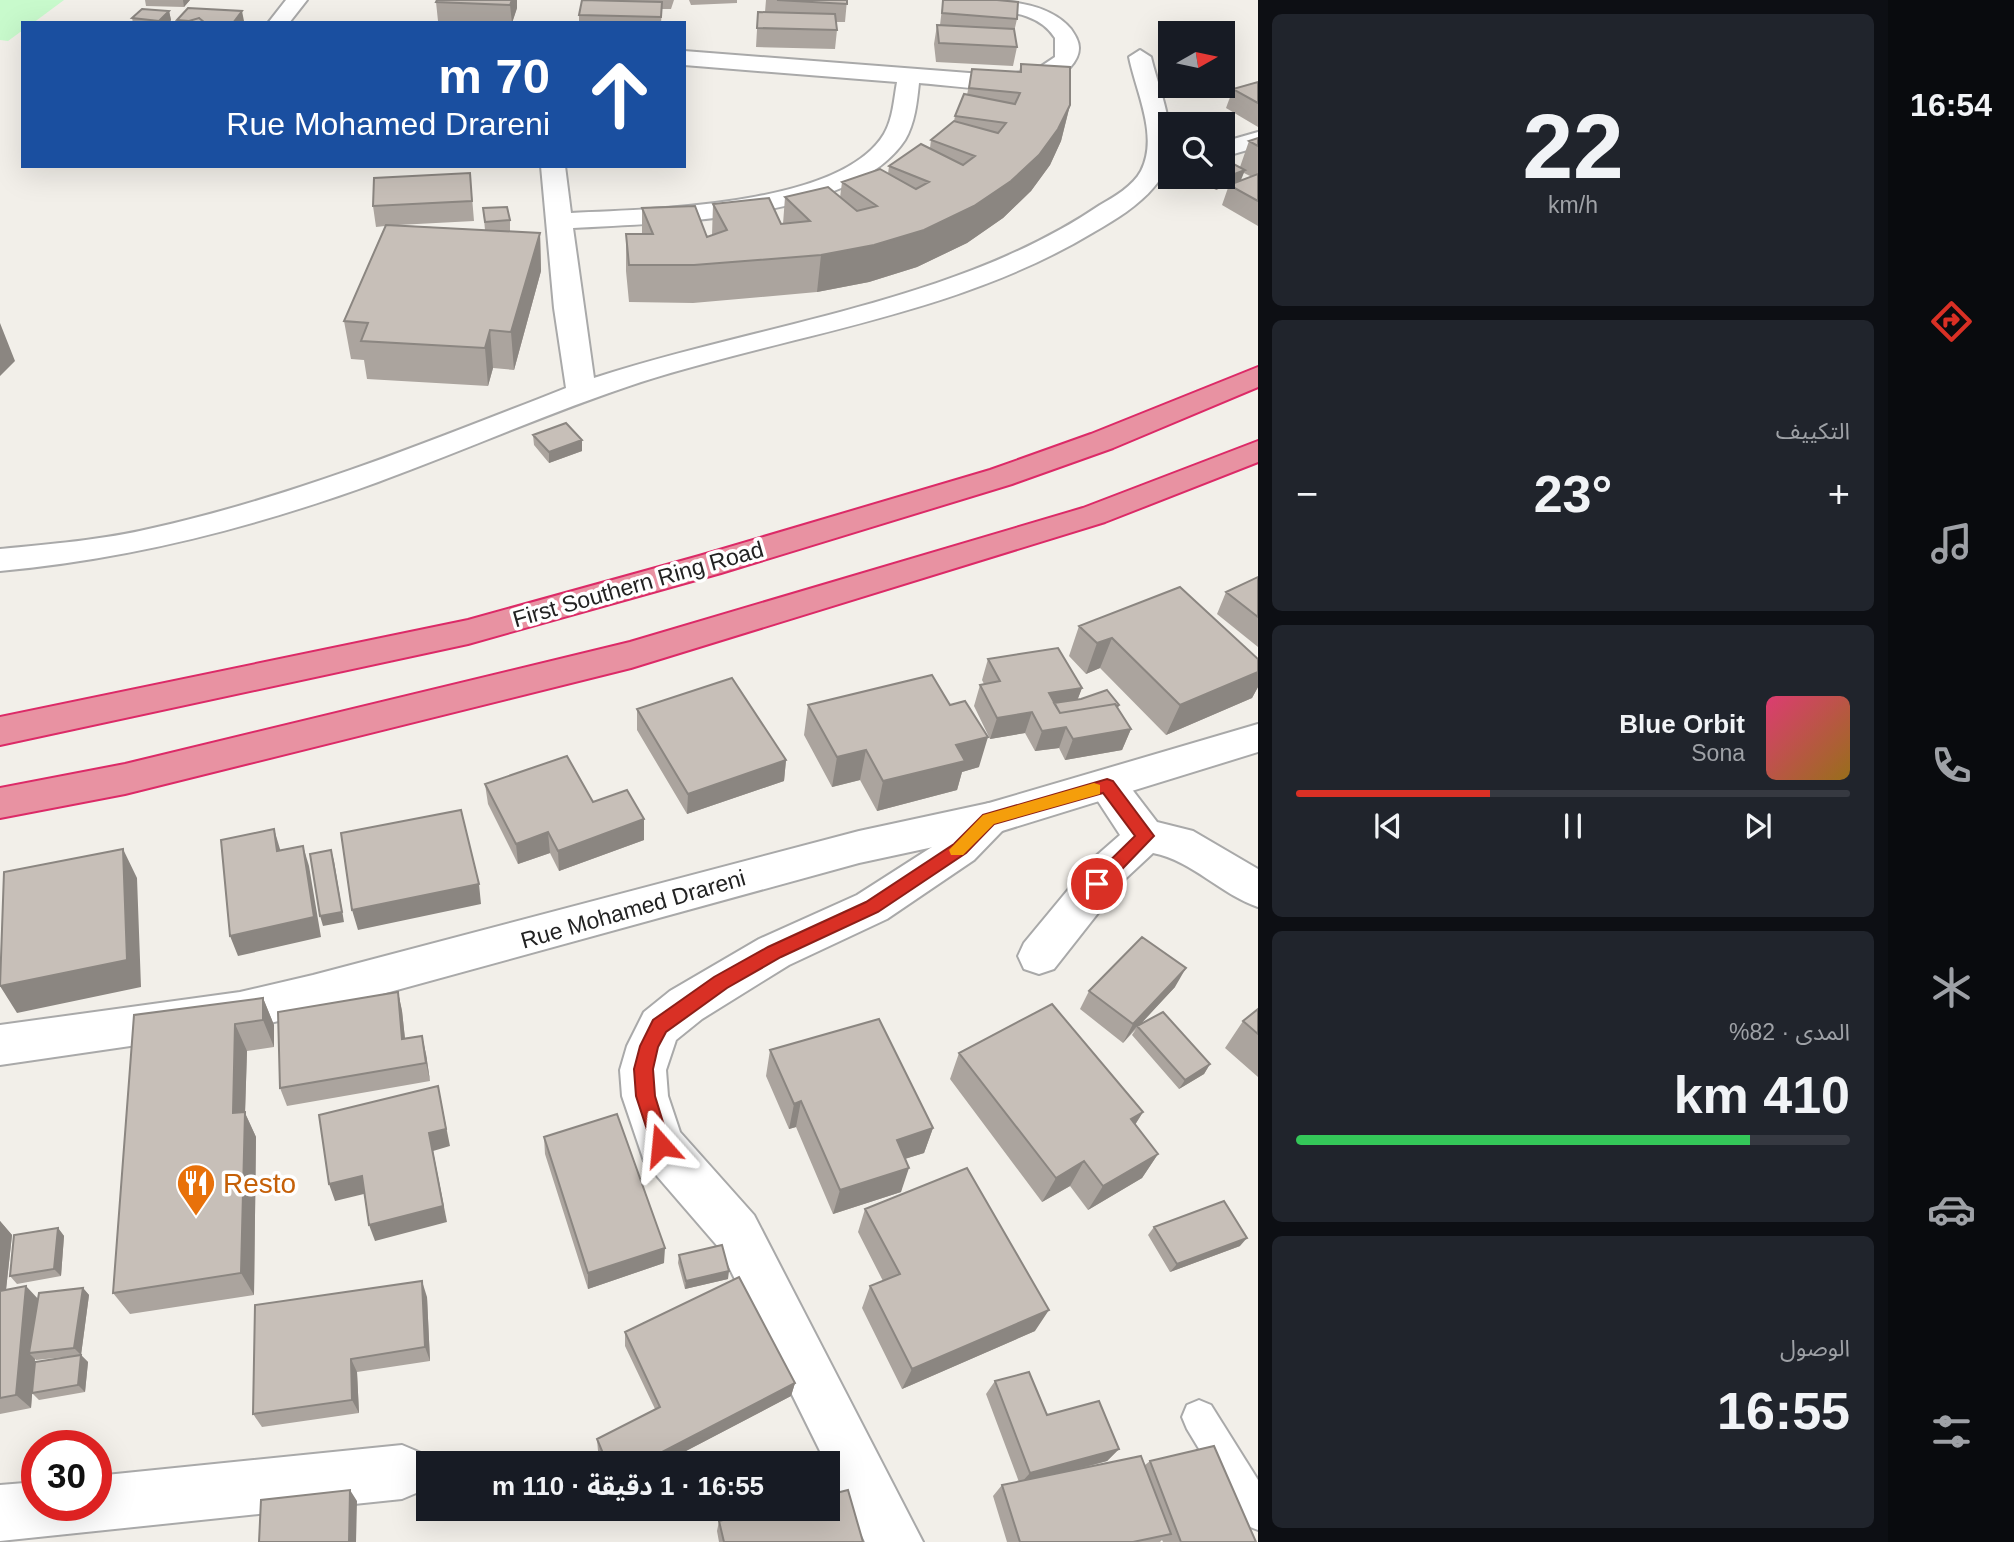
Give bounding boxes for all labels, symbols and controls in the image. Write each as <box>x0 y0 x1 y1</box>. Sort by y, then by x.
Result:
north arrow <box>1158 21 1236 98</box>
map controls <box>1158 21 1235 189</box>
text: 70 m <box>438 49 550 103</box>
icon: ahead <box>574 49 665 140</box>
text: 16:54 <box>1910 87 1992 123</box>
text: 22 <box>1522 96 1624 197</box>
text: Rue Mohamed Drareni <box>226 106 550 142</box>
button: search <box>1158 112 1235 189</box>
text: km/h <box>1548 192 1598 218</box>
icon: directions <box>1927 297 1976 346</box>
text: التكييف <box>1776 418 1850 444</box>
text: 23° <box>1534 465 1612 523</box>
text: − <box>1296 473 1318 515</box>
text: + <box>1828 473 1850 515</box>
icon: music <box>1927 519 1976 568</box>
street label: First Southern Ring Road <box>510 536 766 632</box>
text: Blue Orbit <box>1619 709 1745 739</box>
text: Sona <box>1691 740 1745 766</box>
icon: phone <box>1927 741 1976 790</box>
icon: previous <box>1369 807 1407 845</box>
icon: pause <box>1554 807 1592 845</box>
icon: next <box>1739 807 1777 845</box>
pin <box>1067 854 1127 914</box>
street label: Rue Mohamed Drareni <box>518 864 748 954</box>
icon: arrive <box>1078 865 1116 903</box>
icon: climate <box>1927 963 1976 1012</box>
text: المدى · 82% <box>1729 1019 1850 1045</box>
text: 410 km <box>1674 1066 1850 1124</box>
position arrow <box>624 1108 698 1182</box>
restaurant icon: Resto <box>175 1162 217 1217</box>
place label: Resto <box>223 1168 296 1199</box>
icon: car <box>1927 1185 1976 1234</box>
text: الوصول <box>1780 1335 1850 1361</box>
text: 16:55 <box>1717 1382 1850 1440</box>
icon: filters <box>1927 1407 1976 1456</box>
speed limit sign: 30 <box>21 1430 112 1521</box>
text: 16:55 · 1 دقيقة · 110 m <box>492 1471 764 1501</box>

